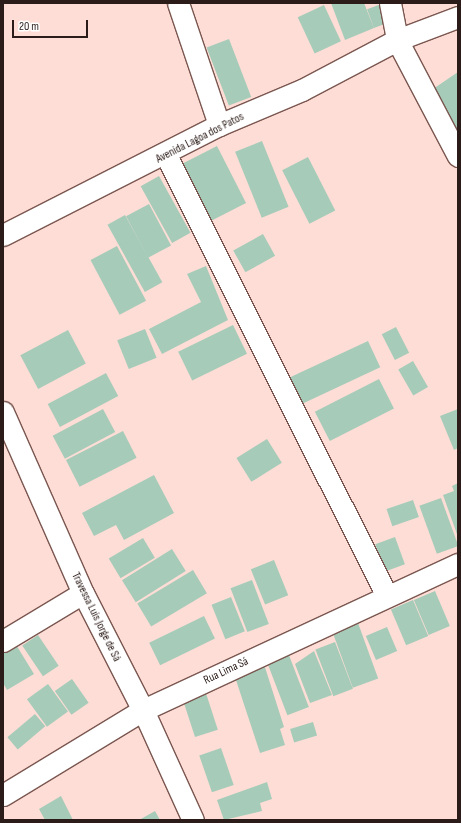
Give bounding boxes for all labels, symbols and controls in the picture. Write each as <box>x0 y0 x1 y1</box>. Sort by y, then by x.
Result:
scale bar <box>14 12 90 38</box>
text: 20 m <box>19 19 39 34</box>
street label: Avenida Lagoa dos Patos <box>153 110 247 166</box>
street label: Travessa Luis Jorge de Sá <box>68 570 124 664</box>
street label: Rua Lima Sá <box>201 654 251 688</box>

